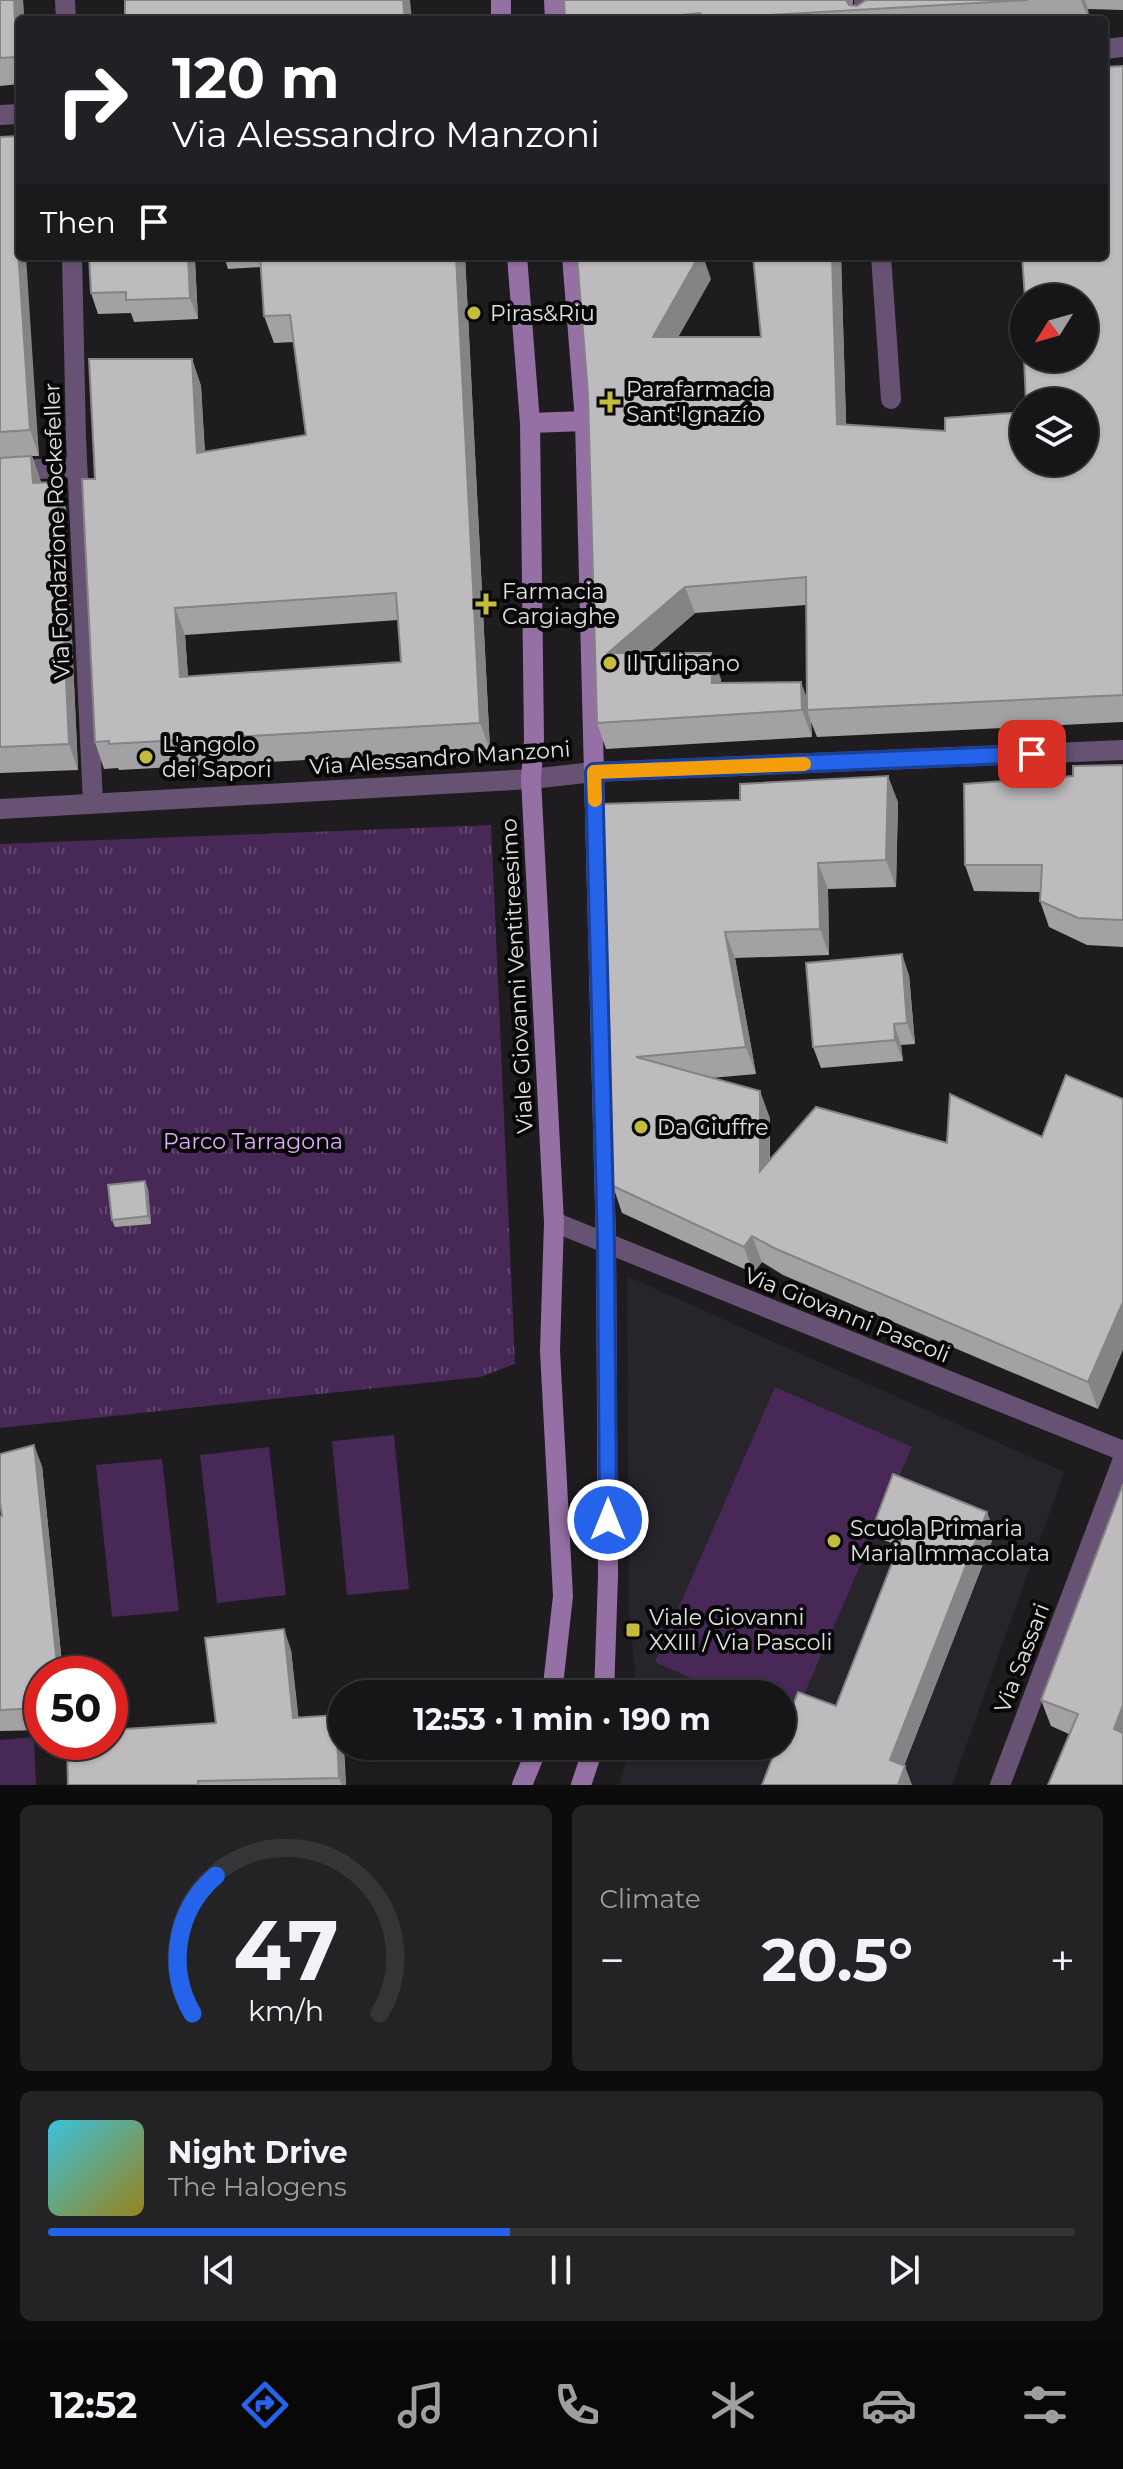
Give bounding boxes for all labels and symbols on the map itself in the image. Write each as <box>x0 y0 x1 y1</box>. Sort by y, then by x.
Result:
north arrow <box>1010 284 1098 372</box>
place label: Piras&Riu <box>490 300 595 327</box>
marker: Piras&Riu <box>465 304 483 322</box>
place label: Parafarmacia Sant'Ignazío <box>626 376 772 428</box>
street label: Via Fondazione Rockefeller <box>38 382 76 680</box>
marker: Parafarmacia Sant'Ignazío <box>601 393 619 411</box>
place label: Farmacia Cargiaghe <box>502 578 616 630</box>
marker: Farmacia Cargiaghe <box>477 595 495 613</box>
place label: Il Tulipano <box>626 650 740 677</box>
marker: Il Tulipano <box>601 654 619 672</box>
pin <box>998 720 1066 788</box>
place label: L'angolo dei Sapori <box>162 731 272 783</box>
street label: Via Alessandro Manzoni <box>309 735 571 781</box>
marker: L'angolo dei Sapori <box>137 748 155 766</box>
street label: Viale Giovanni Ventitreesimo <box>495 818 539 1134</box>
place label: Da Giuffre <box>657 1114 768 1141</box>
marker: Da Giuffre <box>632 1118 650 1136</box>
park label: Parco Tarragona <box>163 1128 343 1155</box>
street label: Via Giovanni Pascoli <box>740 1261 954 1369</box>
position arrow <box>566 1478 650 1562</box>
place label: Scuola Primaria Maria Immacolata <box>850 1515 1050 1567</box>
marker: Scuola Primaria Maria Immacolata <box>825 1532 843 1550</box>
street label: Via Sassari <box>989 1599 1055 1717</box>
place label: Viale Giovanni XXIII / Via Pascoli <box>649 1604 832 1656</box>
marker: Viale Giovanni XXIII / Via Pascoli <box>624 1621 642 1639</box>
speed limit sign: 50 <box>24 1656 128 1760</box>

